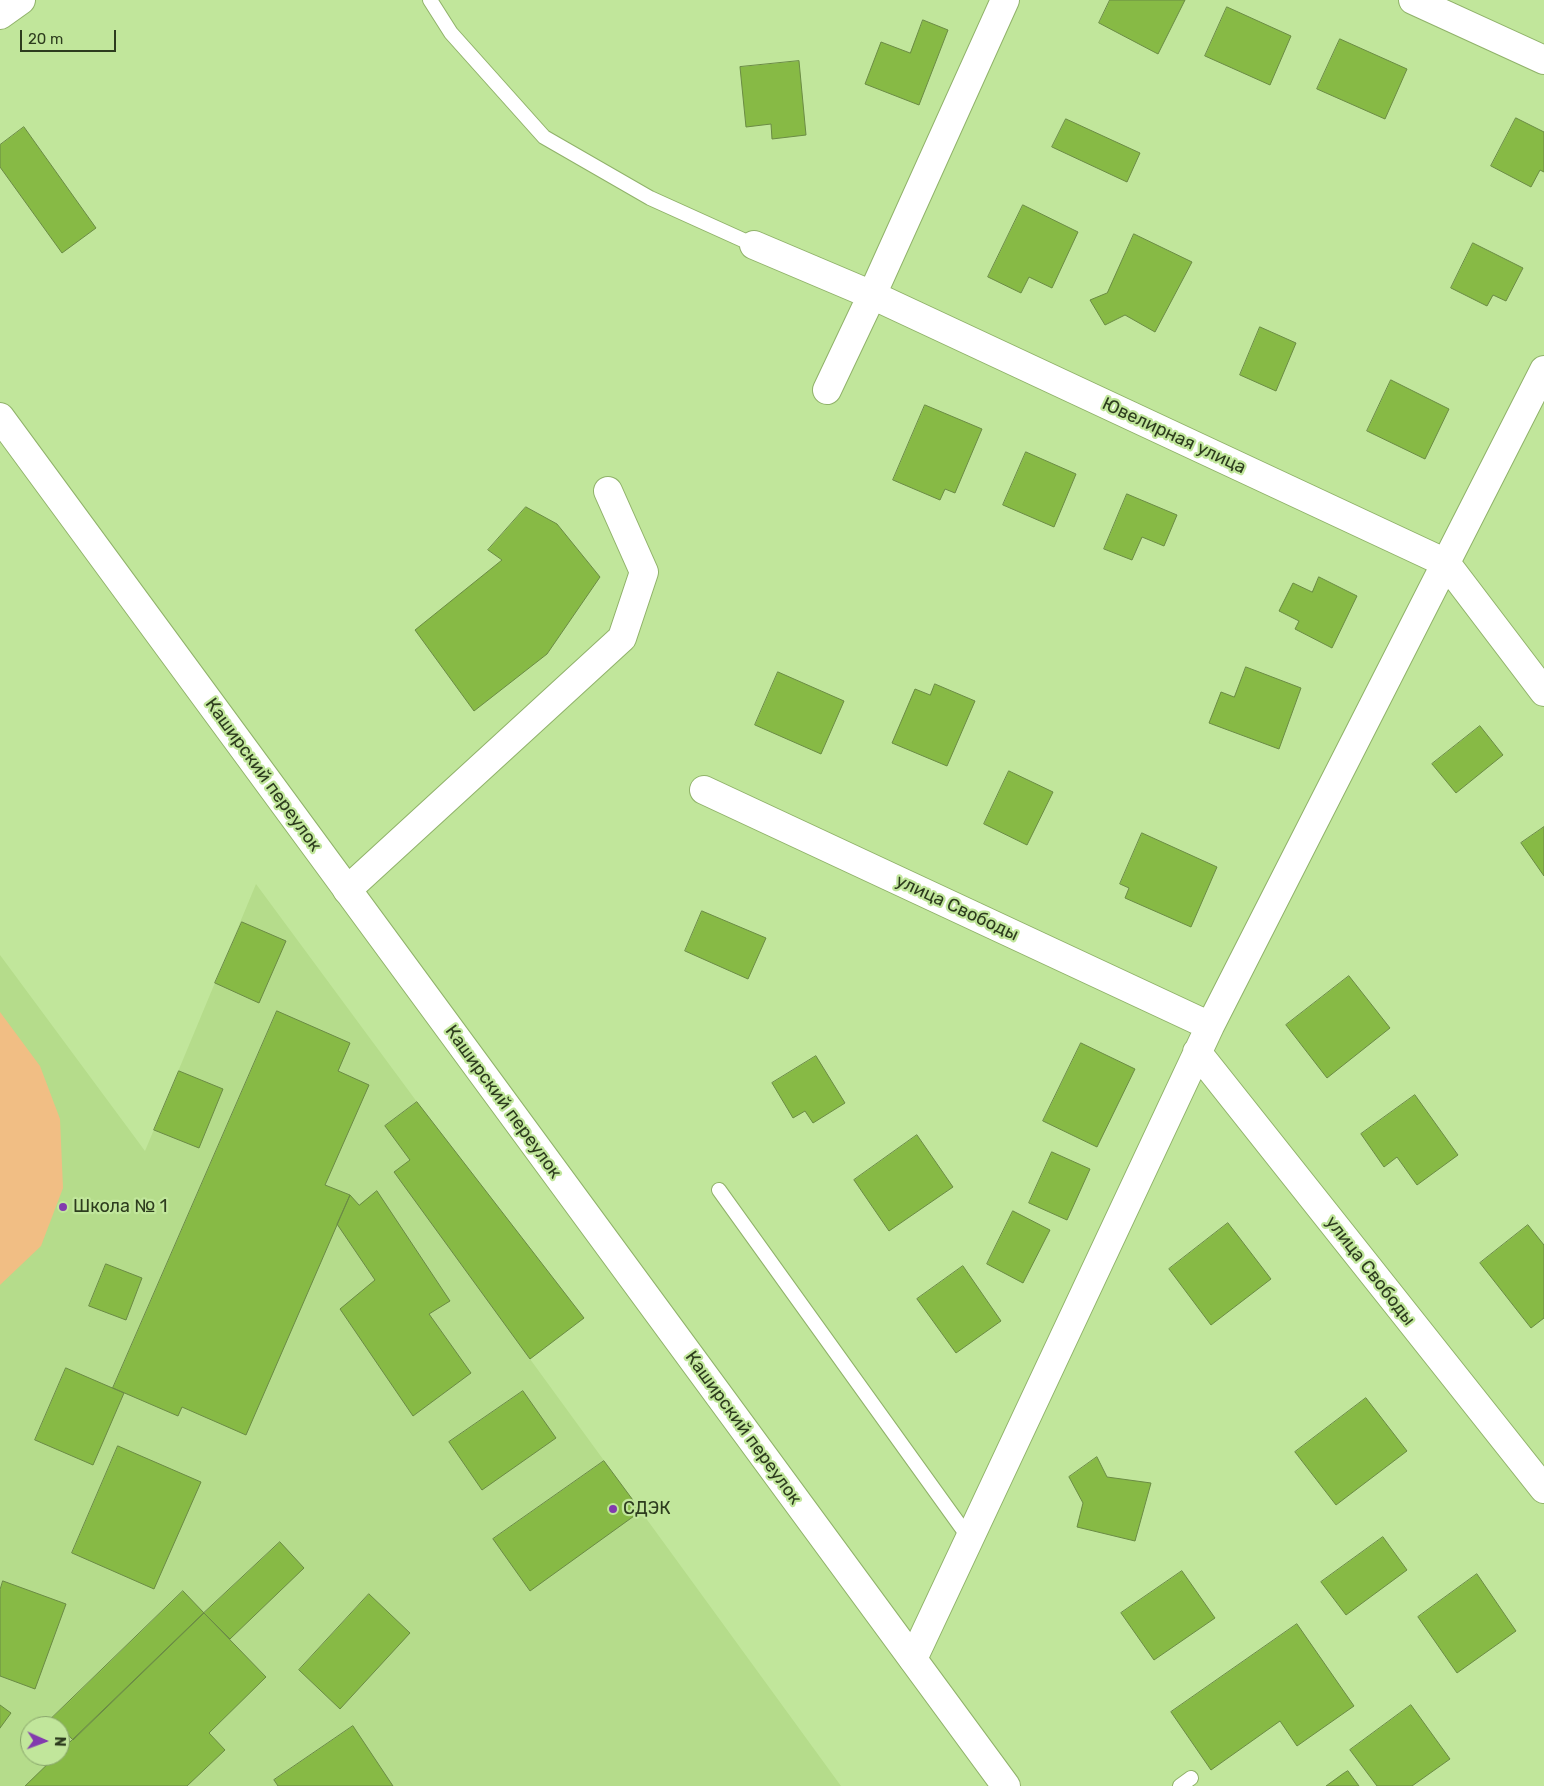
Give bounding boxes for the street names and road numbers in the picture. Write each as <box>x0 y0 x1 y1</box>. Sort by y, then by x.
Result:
street label: Ювелирная улица <box>1099 393 1249 479</box>
street label: Каширский переулок <box>200 694 326 856</box>
street label: улица Свободы <box>892 870 1022 946</box>
street label: Каширский переулок <box>440 1021 566 1183</box>
street label: улица Свободы <box>1321 1212 1419 1330</box>
street label: Каширский переулок <box>680 1347 806 1509</box>

